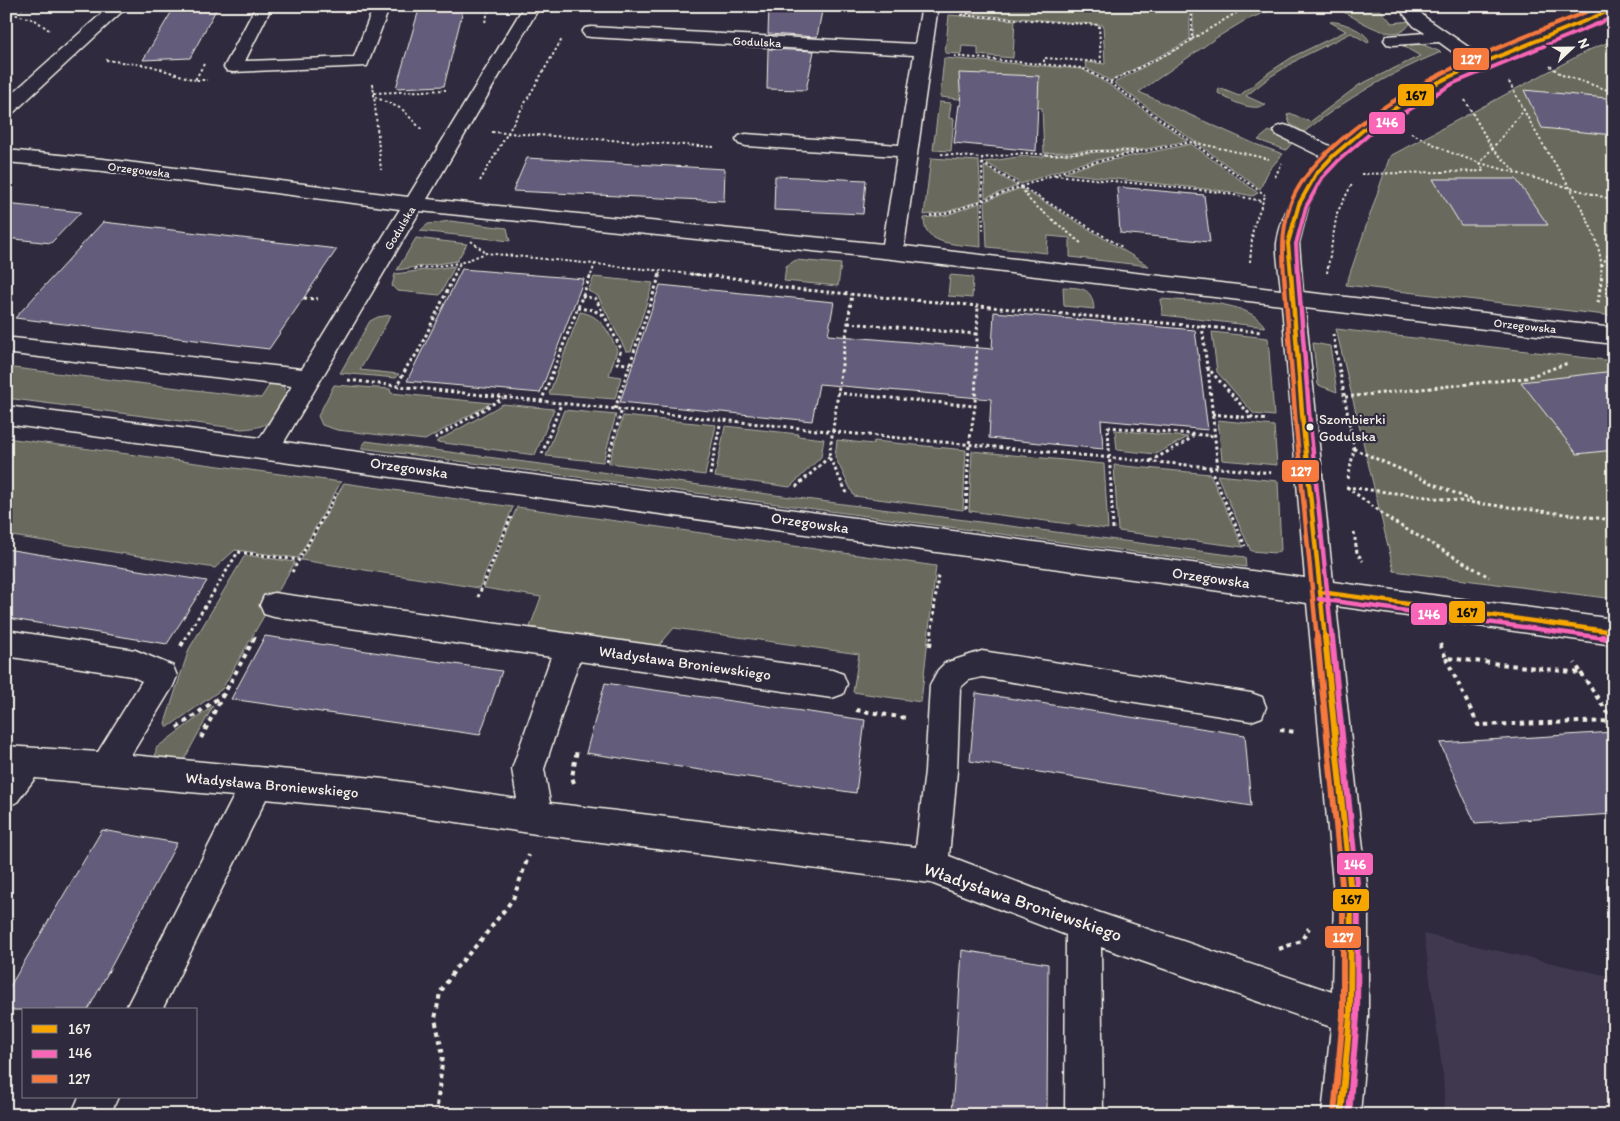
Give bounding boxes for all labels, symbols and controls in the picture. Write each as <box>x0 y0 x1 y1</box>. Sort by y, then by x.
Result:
north arrow <box>1548 22 1598 72</box>
street label: Godulska <box>732 34 783 50</box>
text: N <box>1574 36 1593 51</box>
line badge: 127 <box>1452 47 1490 71</box>
text: 127 <box>1461 51 1481 68</box>
line badge: 167 <box>1397 83 1435 107</box>
text: 167 <box>1406 87 1426 104</box>
line badge: 146 <box>1368 111 1406 135</box>
text: 146 <box>1376 114 1399 131</box>
street label: Orzegowska <box>107 159 172 181</box>
street label: Godulska <box>381 203 419 253</box>
street label: Orzegowska <box>1493 316 1558 336</box>
place label: Szombierki Godulska <box>1319 411 1386 445</box>
marker: Szombierki Godulska <box>1305 422 1315 432</box>
street label: Orzegowska <box>369 454 449 482</box>
line badge: 127 <box>1281 459 1320 483</box>
text: 127 <box>1291 463 1311 480</box>
street label: Orzegowska <box>770 509 850 537</box>
street label: Orzegowska <box>1171 564 1251 592</box>
line badge: 167 <box>1448 600 1486 624</box>
line badge: 146 <box>1410 602 1448 626</box>
text: 167 <box>1457 604 1477 621</box>
text: 146 <box>1418 606 1441 623</box>
street label: Władysława Broniewskiego <box>598 642 772 684</box>
street label: Władysława Broniewskiego <box>185 768 359 802</box>
line badge: 146 <box>1336 852 1374 876</box>
text: 146 <box>1344 856 1367 873</box>
street label: Władysława Broniewskiego <box>921 858 1125 946</box>
line badge: 167 <box>1332 888 1370 912</box>
text: 167 <box>1341 891 1361 908</box>
line badge: 127 <box>1324 925 1362 949</box>
text: 127 <box>1333 929 1353 946</box>
legend <box>22 1008 198 1098</box>
text: 167 <box>68 1020 91 1038</box>
text: 146 <box>68 1044 92 1062</box>
text: 127 <box>68 1070 91 1088</box>

